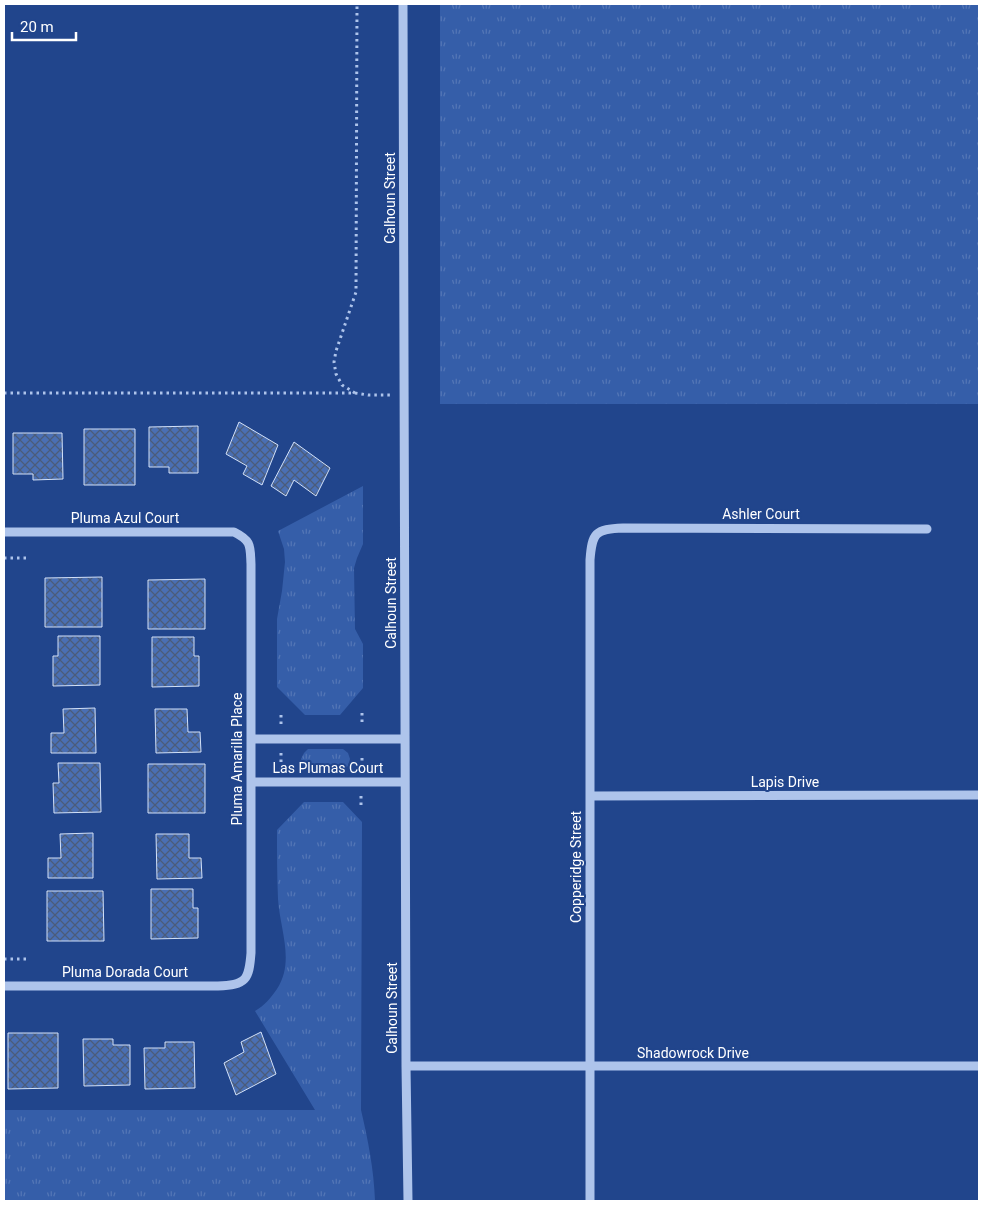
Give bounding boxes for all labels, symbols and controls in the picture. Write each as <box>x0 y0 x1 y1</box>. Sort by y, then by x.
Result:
scale bar <box>12 10 76 42</box>
text: 20 m <box>20 18 54 36</box>
street label: Calhoun Street <box>382 152 398 244</box>
street label: Ashler Court <box>722 506 800 522</box>
street label: Pluma Azul Court <box>71 510 180 526</box>
street label: Calhoun Street <box>383 557 399 649</box>
street label: Pluma Amarilla Place <box>229 693 245 826</box>
street label: Las Plumas Court <box>273 760 384 776</box>
street label: Lapis Drive <box>751 774 819 790</box>
street label: Copperidge Street <box>568 811 584 923</box>
street label: Calhoun Street <box>384 962 400 1054</box>
street label: Pluma Dorada Court <box>62 964 188 980</box>
street label: Shadowrock Drive <box>637 1045 749 1061</box>

